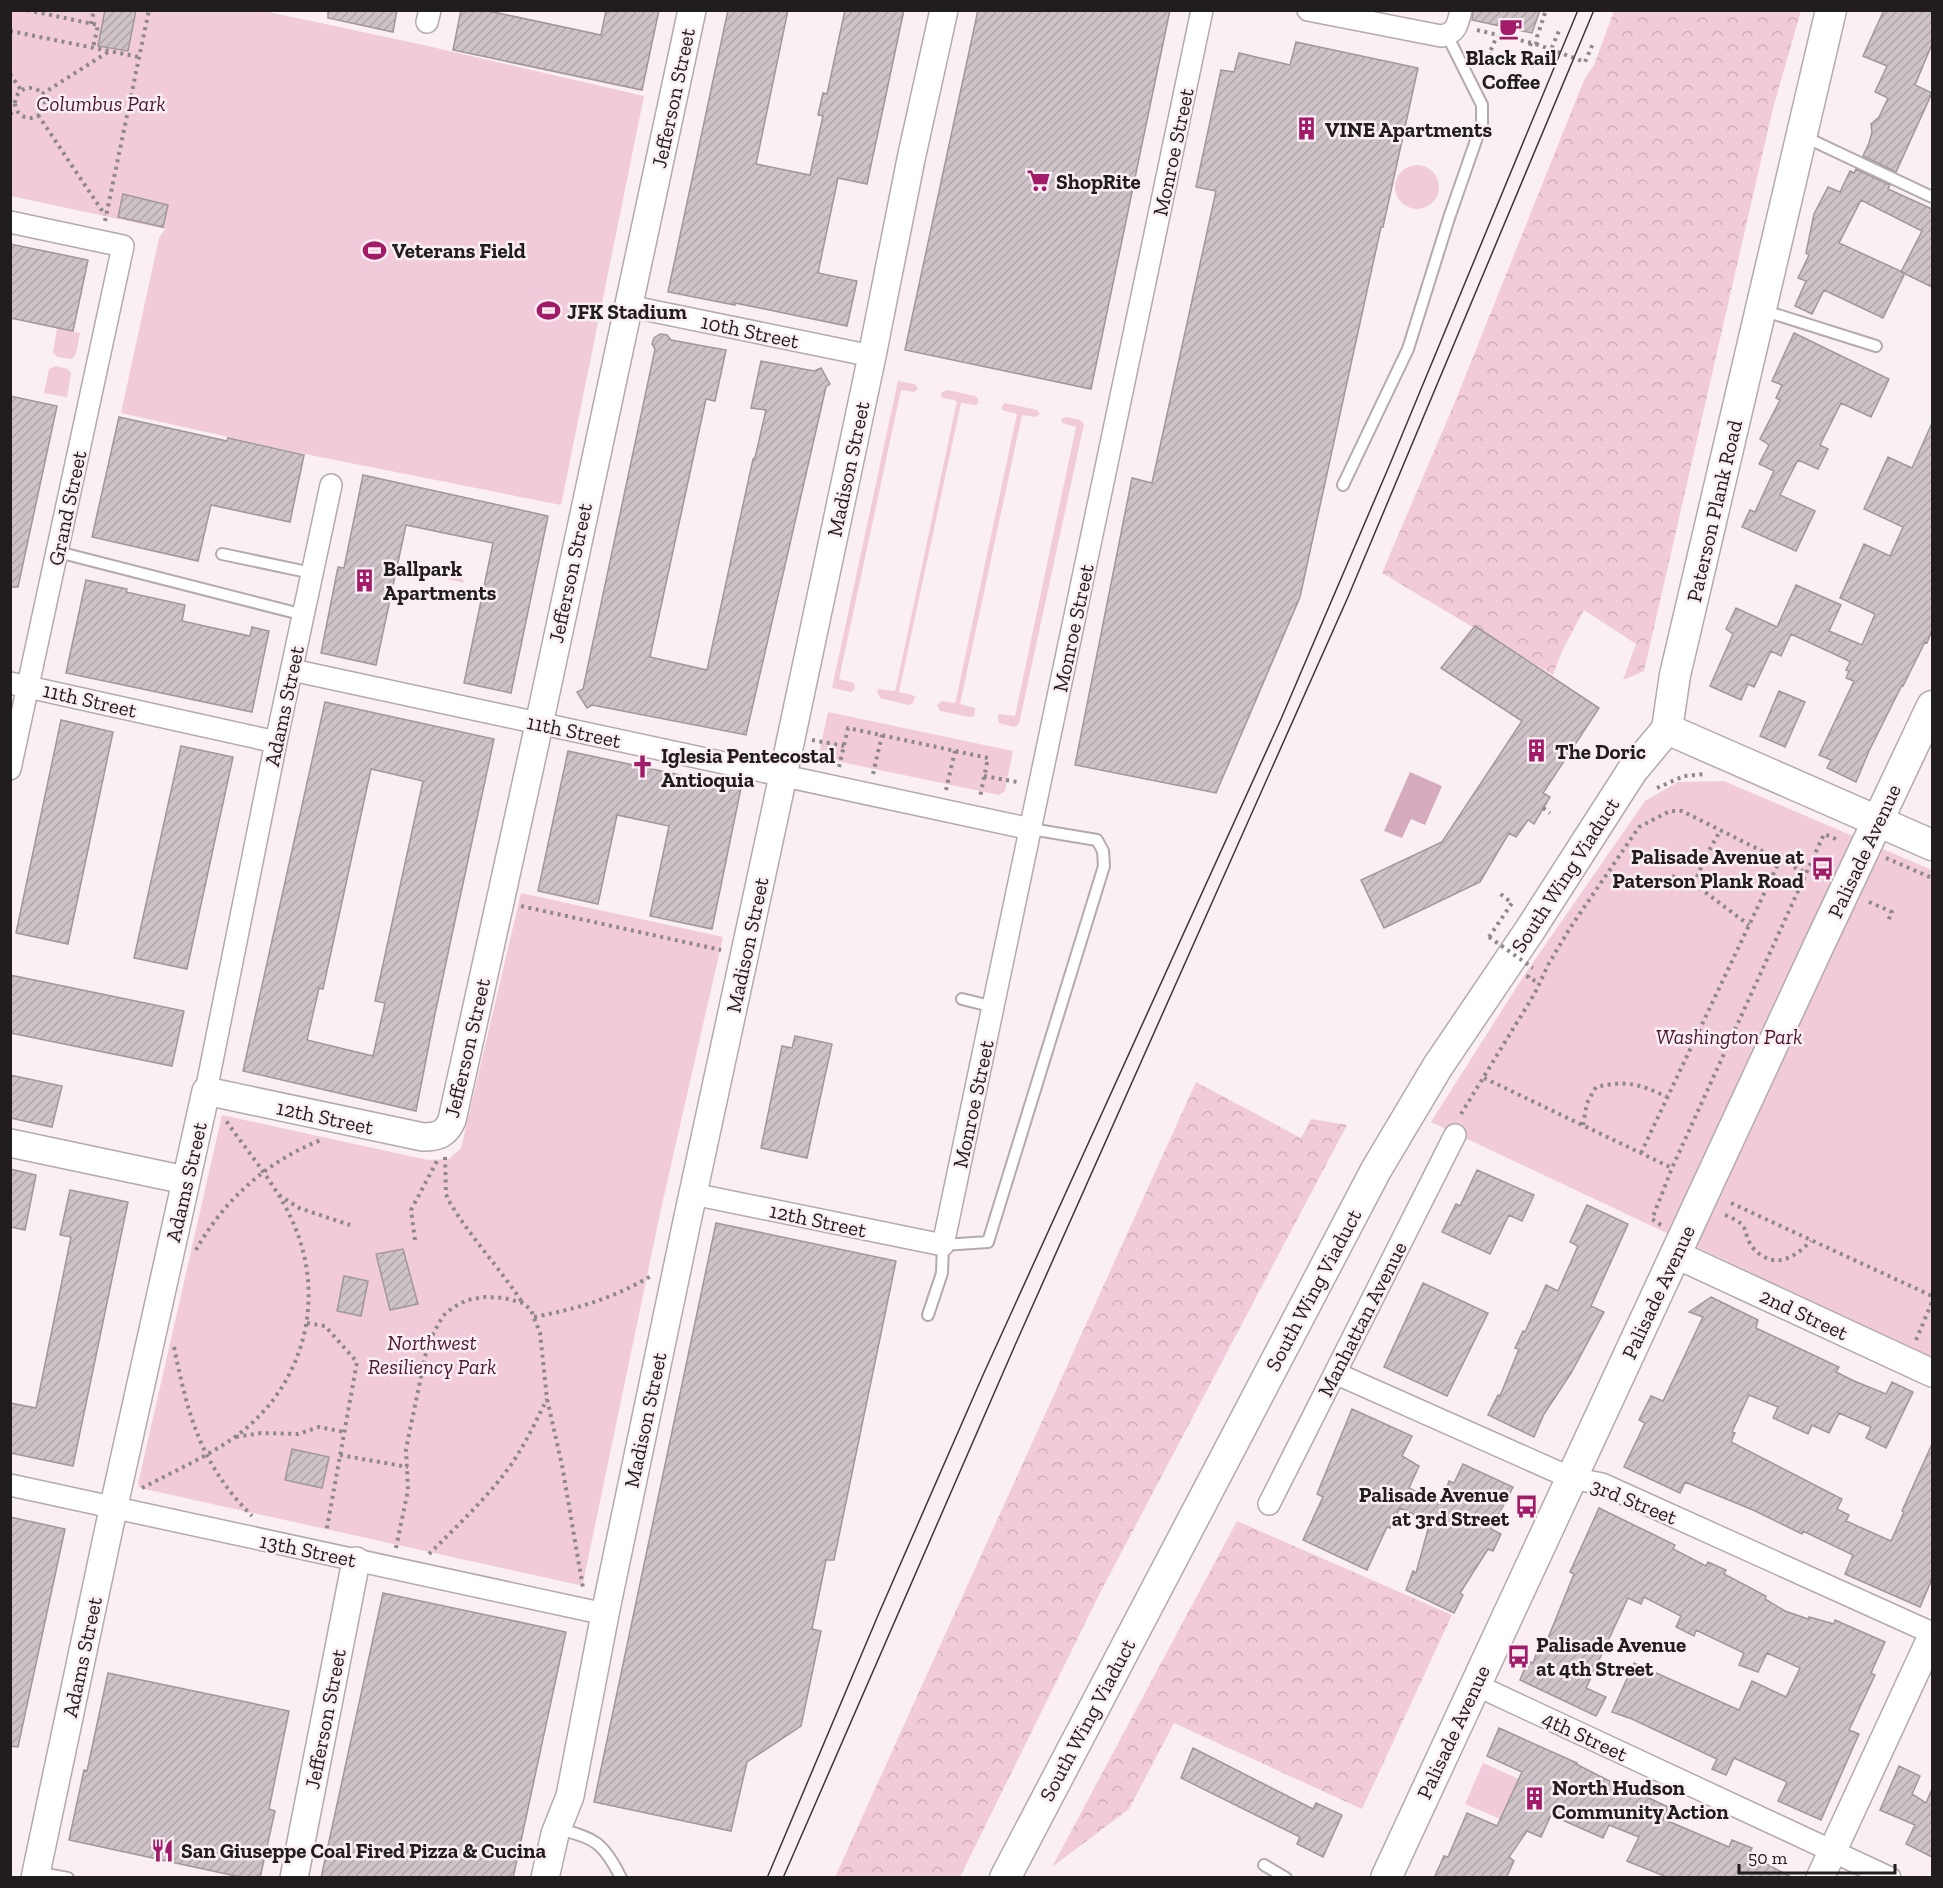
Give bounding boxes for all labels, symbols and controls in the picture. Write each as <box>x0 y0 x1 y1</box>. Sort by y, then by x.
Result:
cafe icon: Black Rail Coffee <box>1498 16 1524 42</box>
street label: Jefferson Street <box>646 26 700 170</box>
place label: Black Rail Coffee <box>1465 45 1557 94</box>
street label: Monroe Street <box>1147 85 1199 218</box>
park label: Columbus Park <box>36 91 166 116</box>
building icon: VINE Apartments <box>1294 116 1320 142</box>
place label: VINE Apartments <box>1325 117 1492 142</box>
supermarket icon: ShopRite <box>1025 168 1051 194</box>
place label: ShopRite <box>1056 169 1141 194</box>
sports icon: Veterans Field <box>361 237 387 263</box>
place label: Veterans Field <box>392 238 526 263</box>
sports icon: JFK Stadium <box>536 298 562 324</box>
place label: JFK Stadium <box>567 299 687 324</box>
street label: 10th Street <box>699 308 802 354</box>
street label: Madison Street <box>821 399 875 539</box>
street label: Paterson Plank Road <box>1681 417 1747 604</box>
street label: Grand Street <box>43 448 91 568</box>
street label: Jefferson Street <box>543 501 597 645</box>
place label: Ballpark Apartments <box>383 556 497 605</box>
street label: Monroe Street <box>1047 561 1099 694</box>
building icon: Ballpark Apartments <box>352 567 378 593</box>
street label: Adams Street <box>259 643 309 768</box>
street label: 11th Street <box>41 677 140 723</box>
street label: 11th Street <box>525 709 624 753</box>
building icon: The Doric <box>1524 738 1550 764</box>
place label: The Doric <box>1555 739 1646 764</box>
place label: Iglesia Pentecostal Antioquia <box>661 743 835 792</box>
church icon: Iglesia Pentecostal Antioquia <box>630 754 656 780</box>
street label: Palisade Avenue <box>1822 780 1906 922</box>
street label: South Wing Viaduct <box>1506 793 1625 957</box>
place label: Palisade Avenue at Paterson Plank Road <box>1612 844 1805 893</box>
bus stop icon: Palisade Avenue at Paterson Plank Road <box>1809 855 1835 881</box>
street label: Madison Street <box>720 875 774 1015</box>
street label: Jefferson Street <box>439 976 495 1120</box>
park label: Washington Park <box>1656 1024 1802 1049</box>
street label: Monroe Street <box>947 1037 999 1170</box>
street label: 12th Street <box>274 1095 376 1139</box>
street label: Adams Street <box>160 1119 212 1244</box>
street label: 12th Street <box>767 1198 869 1242</box>
street label: South Wing Viaduct <box>1260 1205 1366 1375</box>
street label: Palisade Avenue <box>1616 1221 1700 1363</box>
street label: Manhattan Avenue <box>1312 1237 1412 1401</box>
street label: 2nd Street <box>1756 1283 1852 1345</box>
park label: Northwest Resiliency Park <box>368 1330 496 1379</box>
street label: Madison Street <box>618 1350 672 1490</box>
street label: 3rd Street <box>1587 1472 1681 1530</box>
place label: Palisade Avenue at 3rd Street <box>1359 1482 1510 1531</box>
bus stop icon: Palisade Avenue at 3rd Street <box>1514 1493 1540 1519</box>
street label: 13th Street <box>258 1528 359 1572</box>
street label: Adams Street <box>57 1594 107 1719</box>
place label: Palisade Avenue at 4th Street <box>1536 1632 1686 1681</box>
street label: South Wing Viaduct <box>1034 1635 1140 1805</box>
bus stop icon: Palisade Avenue at 4th Street <box>1505 1643 1531 1669</box>
street label: Jefferson Street <box>299 1646 351 1791</box>
street label: Palisade Avenue <box>1411 1661 1495 1803</box>
street label: 4th Street <box>1539 1705 1632 1767</box>
place label: North Hudson Community Action <box>1552 1775 1729 1824</box>
building icon: North Hudson Community Action <box>1521 1786 1547 1812</box>
restaurant icon: San Giuseppe Coal Fired Pizza & Cucina <box>150 1837 176 1863</box>
scale bar <box>1739 1837 1895 1875</box>
place label: San Giuseppe Coal Fired Pizza & Cucina <box>181 1838 546 1863</box>
text: 50 m <box>1748 1847 1788 1869</box>

